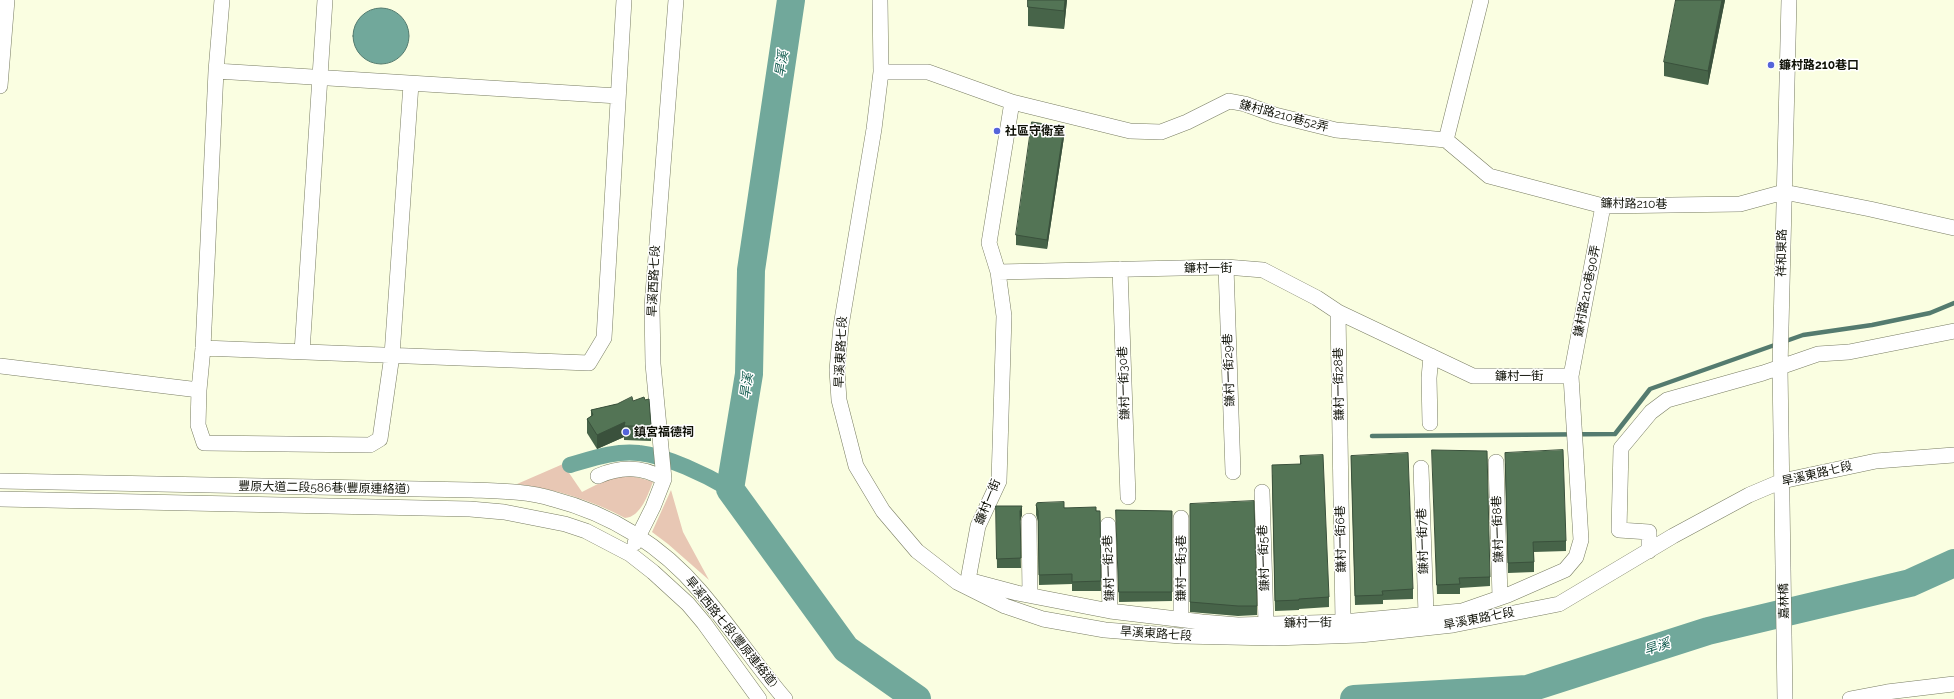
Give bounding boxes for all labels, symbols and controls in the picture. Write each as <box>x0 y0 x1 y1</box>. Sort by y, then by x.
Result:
water label: 旱溪 <box>772 50 792 78</box>
place label: 鐮村路210巷口 <box>1779 58 1859 72</box>
marker: 鐮村路210巷口 <box>1766 60 1776 70</box>
street label: 鎌村路210巷52弄 <box>1238 97 1330 135</box>
place label: 社區守衛室 <box>1005 124 1065 138</box>
marker: 社區守衛室 <box>992 126 1002 136</box>
street label: 鐮村路210巷 <box>1601 196 1667 212</box>
street label: 祥和東路 <box>1774 229 1790 277</box>
street label: 鎌村路210巷90弄 <box>1571 244 1603 338</box>
street label: 旱溪西路七段 <box>645 245 663 317</box>
street label: 鐮村一街 <box>1184 261 1232 275</box>
street label: 旱溪東路七段 <box>832 316 850 388</box>
street label: 鎌村一街29巷 <box>1221 333 1237 407</box>
street label: 鎌村一街30巷 <box>1116 346 1132 420</box>
street label: 鎌村一街28巷 <box>1331 347 1347 421</box>
street label: 鐮村一街 <box>1495 369 1543 383</box>
water label: 旱溪 <box>737 372 757 400</box>
place label: 鎮宮福德祠 <box>634 425 694 439</box>
marker: 鎮宮福德祠 <box>621 427 631 437</box>
street label: 旱溪東路七段 <box>1780 459 1854 489</box>
street label: 鐮村一街 <box>972 477 1004 527</box>
street label: 豐原大道二段586巷(豐原連絡道) <box>238 479 410 497</box>
street label: 鎌村一街8巷 <box>1490 495 1506 563</box>
street label: 鎌村一街6巷 <box>1333 505 1349 573</box>
street label: 鎌村一街7巷 <box>1415 508 1431 574</box>
street label: 鎌村一街5巷 <box>1256 524 1272 592</box>
street label: 鎌村一街2巷 <box>1101 535 1117 601</box>
street label: 鎌村一街3巷 <box>1174 535 1188 601</box>
street label: 旱溪西路七段(豐原連絡道) <box>682 574 780 690</box>
street label: 嘉林橋 <box>1776 583 1792 619</box>
street label: 旱溪東路七段 <box>1442 605 1516 633</box>
street label: 鐮村一街 <box>1284 615 1332 631</box>
street label: 旱溪東路七段 <box>1120 624 1192 644</box>
water label: 旱溪 <box>1642 636 1672 658</box>

